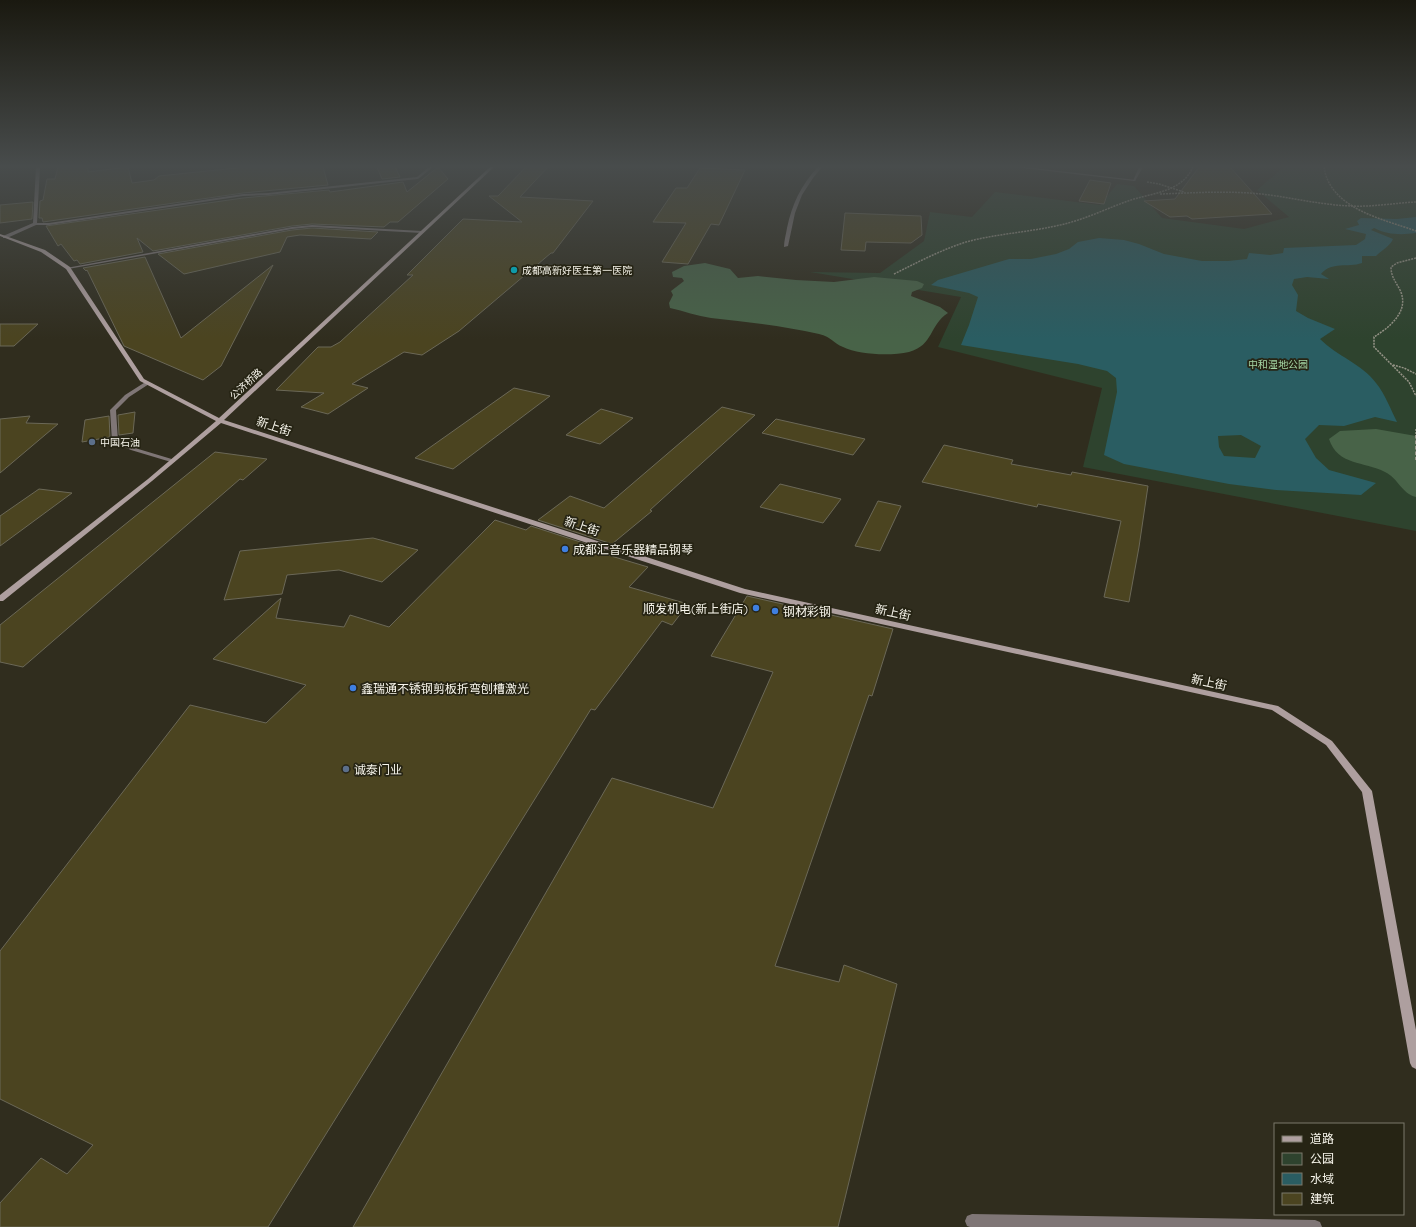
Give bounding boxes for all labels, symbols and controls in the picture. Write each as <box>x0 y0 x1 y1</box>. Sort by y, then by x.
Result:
place label: 成都高新好医生第一医院 <box>522 264 632 277</box>
marker: 成都高新好医生第一医院 <box>509 265 519 275</box>
park label: 中和湿地公园 <box>1248 358 1308 371</box>
street label: 公济桥路 <box>227 366 265 402</box>
street label: 新上街 <box>255 413 293 439</box>
place label: 中国石油 <box>100 436 140 449</box>
marker: 中国石油 <box>87 437 97 447</box>
street label: 新上街 <box>563 513 601 539</box>
place label: 成都汇音乐器精品钢琴 <box>573 542 693 557</box>
marker: 成都汇音乐器精品钢琴 <box>560 544 570 554</box>
place label: 顺发机电(新上街店) <box>643 601 748 616</box>
street label: 新上街 <box>874 601 912 623</box>
marker: 顺发机电(新上街店) <box>751 603 761 613</box>
place label: 钢材彩钢 <box>783 604 831 619</box>
marker: 钢材彩钢 <box>770 606 780 616</box>
street label: 新上街 <box>1190 671 1228 693</box>
place label: 鑫瑞通不锈钢剪板折弯刨槽激光 <box>361 681 529 696</box>
marker: 鑫瑞通不锈钢剪板折弯刨槽激光 <box>348 683 358 693</box>
place label: 诚泰门业 <box>354 762 402 777</box>
marker: 诚泰门业 <box>341 764 351 774</box>
legend <box>1274 1123 1404 1215</box>
text: 道路 <box>1310 1131 1334 1146</box>
text: 公园 <box>1310 1151 1334 1166</box>
text: 水域 <box>1310 1171 1334 1186</box>
text: 建筑 <box>1310 1191 1334 1206</box>

